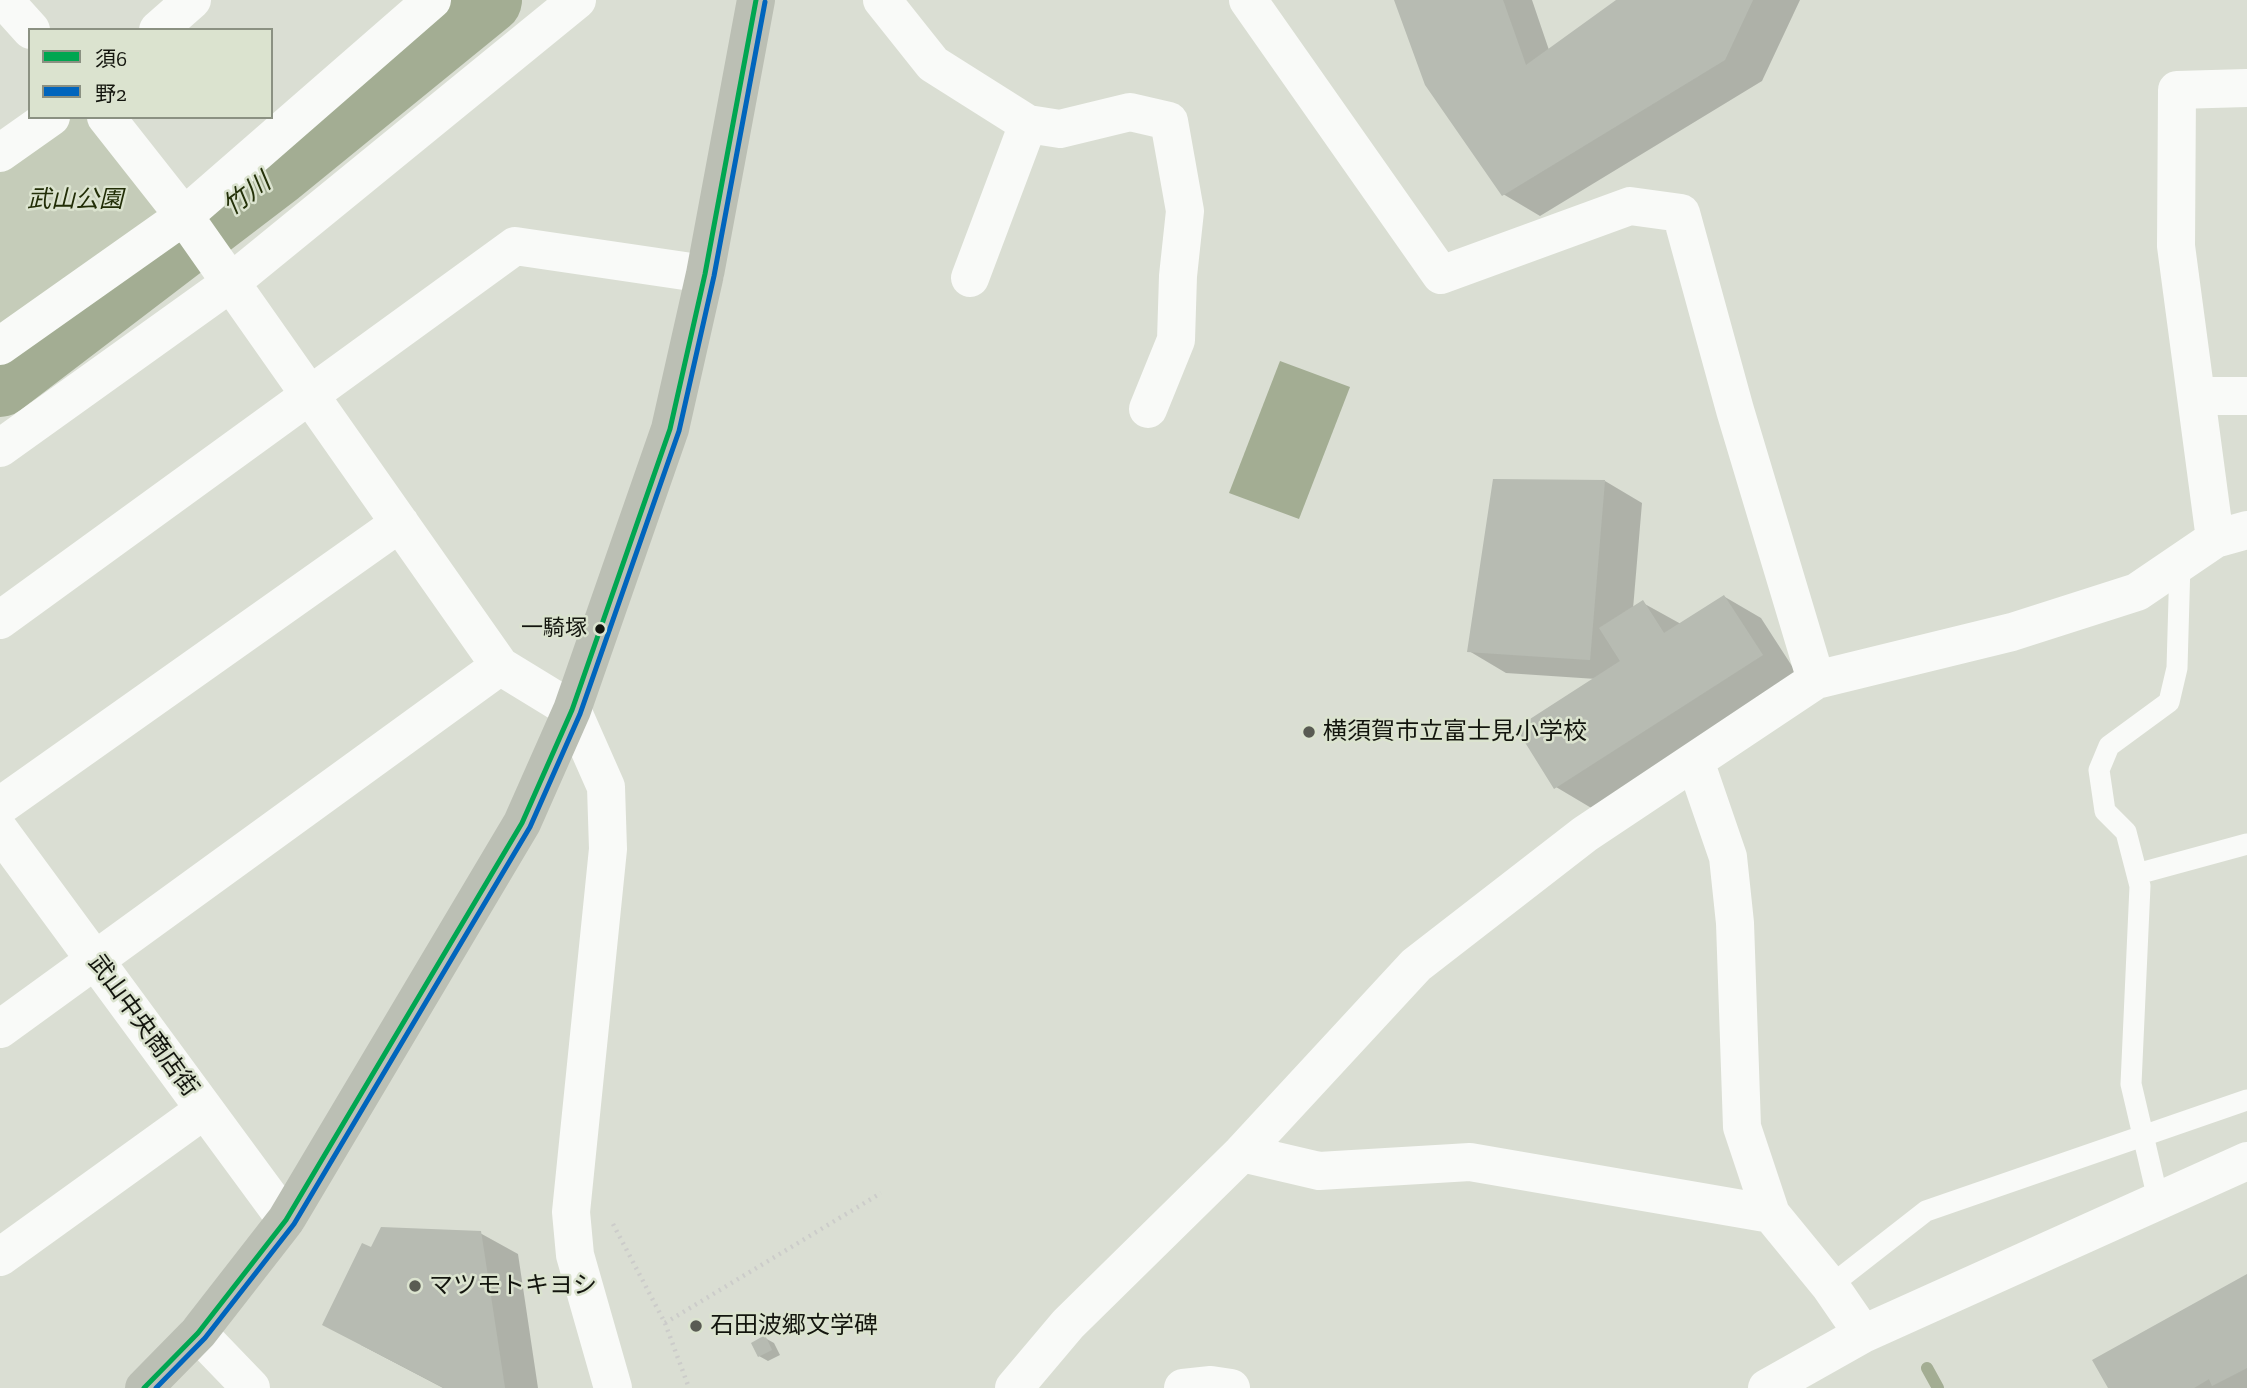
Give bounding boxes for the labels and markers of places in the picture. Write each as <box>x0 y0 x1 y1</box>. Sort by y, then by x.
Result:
place label: 一騎塚 <box>521 616 587 642</box>
marker: 一騎塚 <box>593 622 607 636</box>
place label: 横須賀市立富士見小学校 <box>1323 718 1587 746</box>
marker: 横須賀市立富士見小学校 <box>1301 724 1317 740</box>
place label: マツモトキヨシ <box>429 1272 597 1300</box>
marker: マツモトキヨシ <box>407 1278 423 1294</box>
place label: 石田波郷文学碑 <box>710 1312 878 1340</box>
marker: 石田波郷文学碑 <box>688 1318 704 1334</box>

